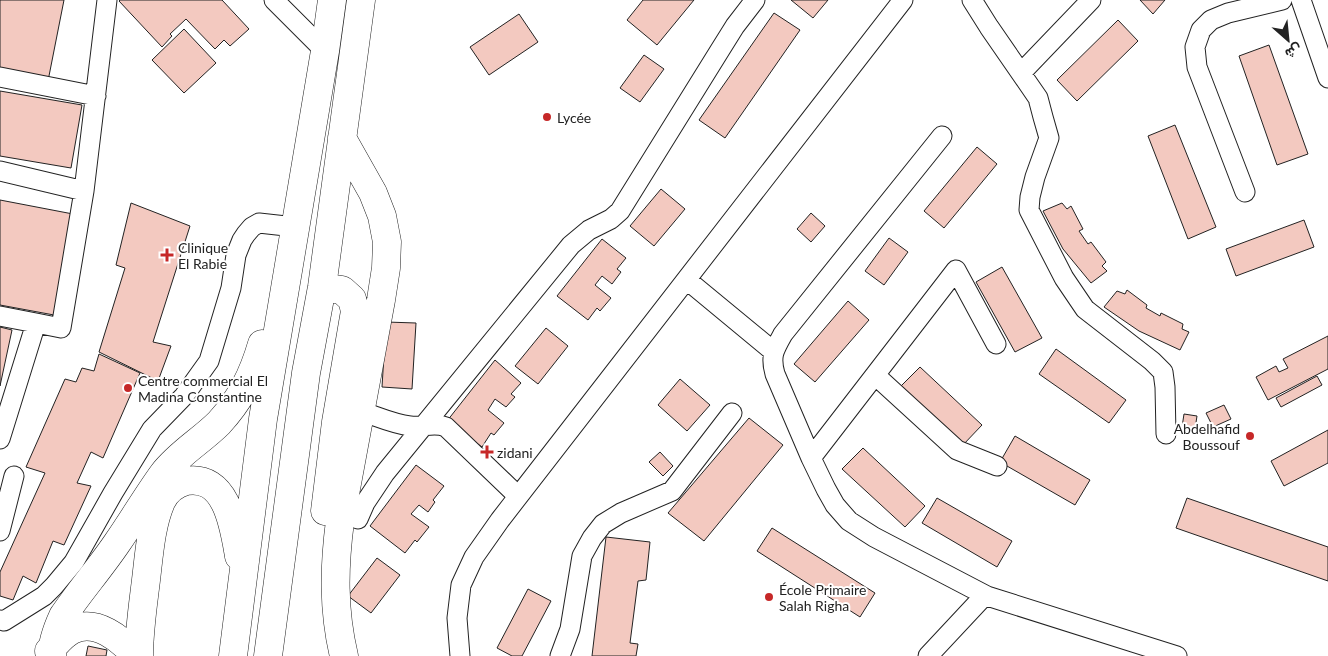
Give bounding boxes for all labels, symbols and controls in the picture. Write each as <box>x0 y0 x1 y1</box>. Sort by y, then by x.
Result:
north arrow <box>1263 15 1313 65</box>
text: ش <box>1282 40 1305 64</box>
place label: Lycée <box>557 109 591 126</box>
marker: Lycée <box>541 111 553 123</box>
place label: Clinique El Rabie <box>178 239 228 272</box>
marker: Clinique El Rabie <box>160 248 174 262</box>
place label: Centre commercial El Madina Constantine <box>138 372 268 405</box>
marker: Centre commercial El Madina Constantine <box>122 382 134 394</box>
place label: Abdelhafid Boussouf <box>1174 420 1240 453</box>
marker: Abdelhafid Boussouf <box>1244 430 1256 442</box>
place label: zidani <box>497 444 533 461</box>
marker: zidani <box>481 446 493 458</box>
place label: École Primaire Salah Righa <box>779 581 866 614</box>
marker: École Primaire Salah Righa <box>763 591 775 603</box>

